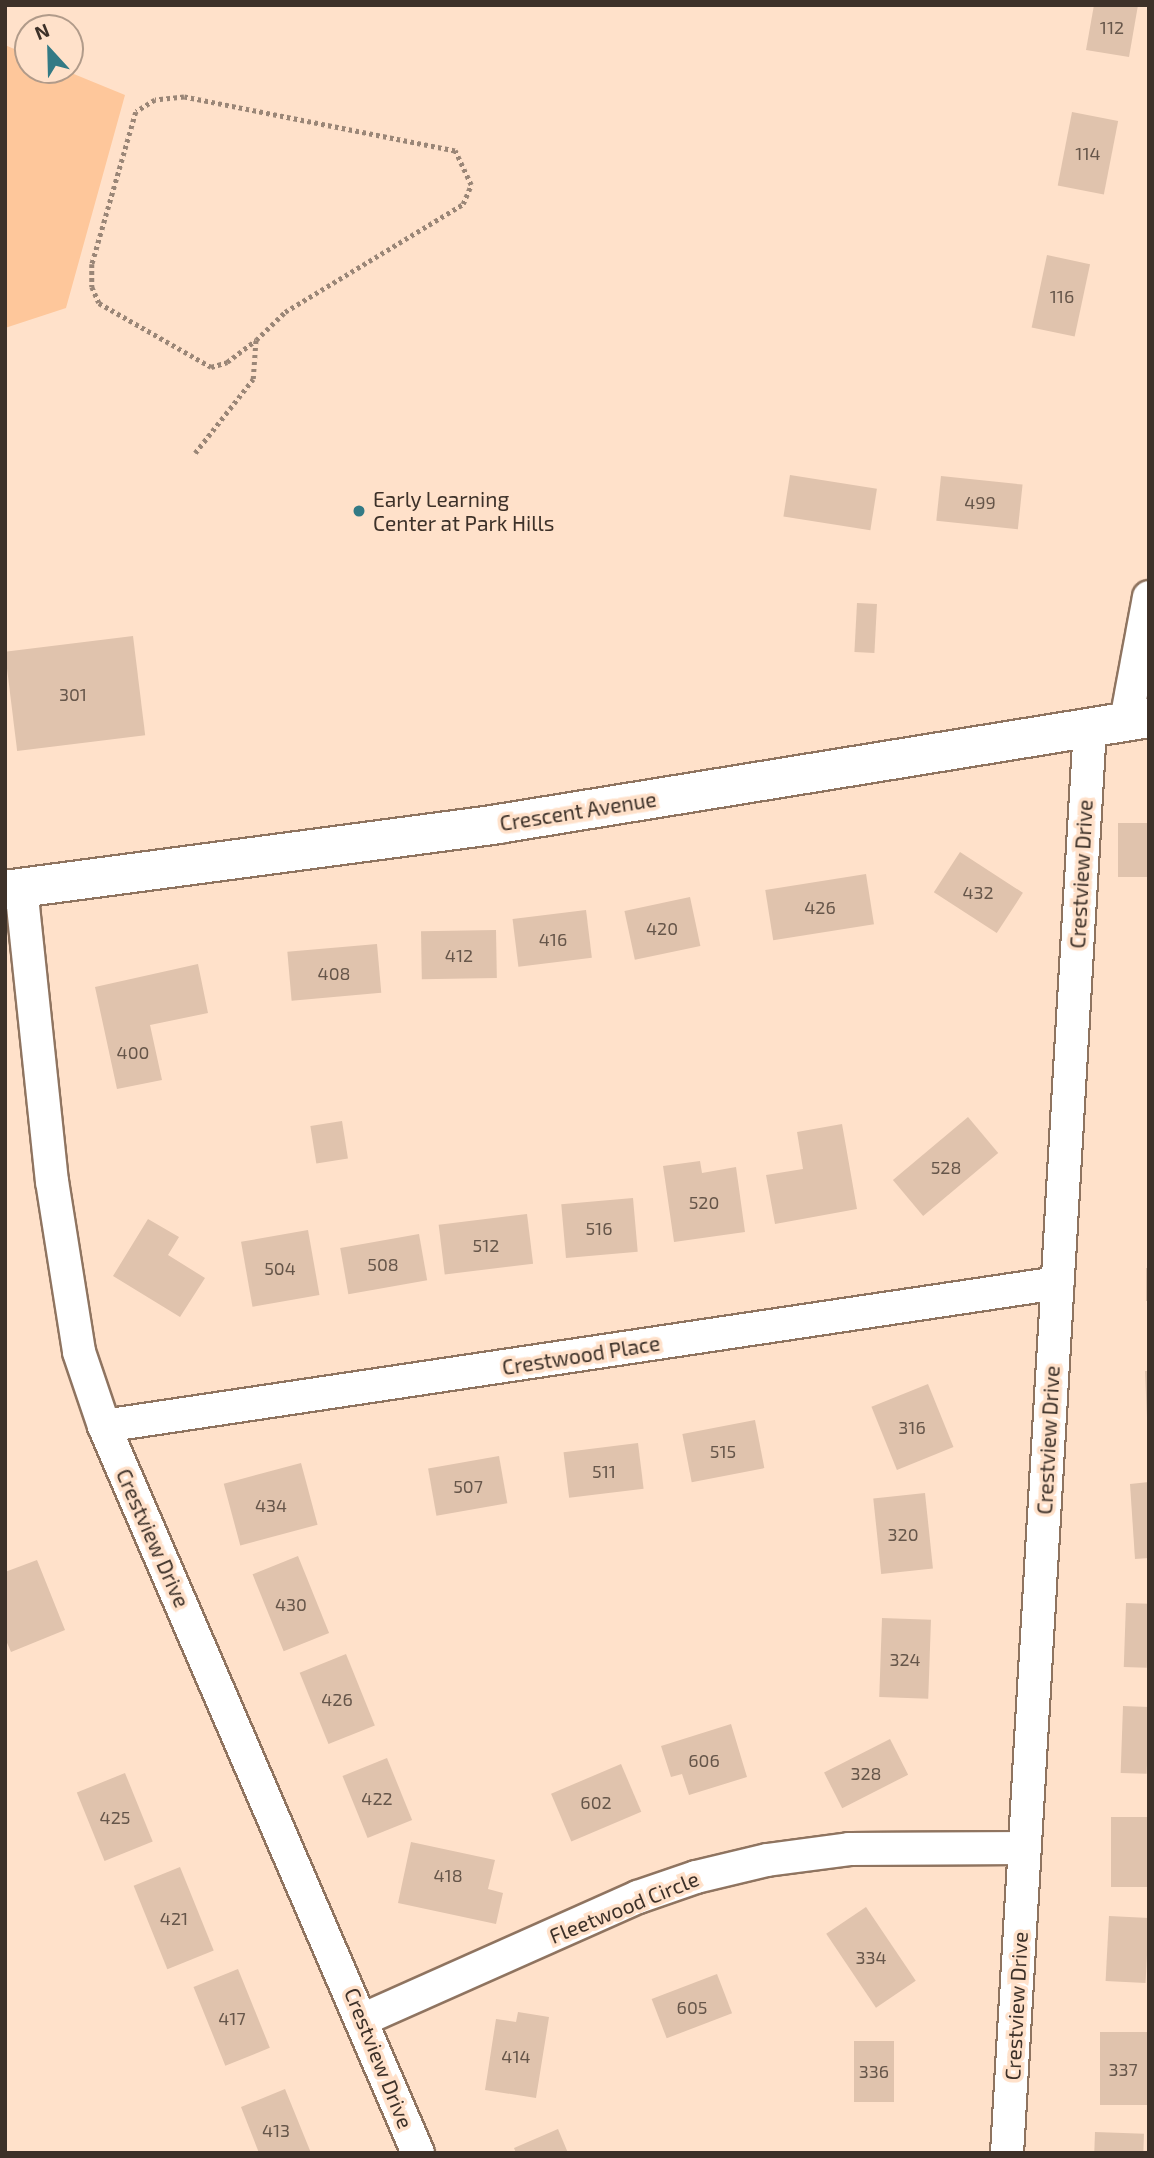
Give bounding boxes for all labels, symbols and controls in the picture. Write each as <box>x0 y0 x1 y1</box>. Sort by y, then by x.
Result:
north arrow <box>14 14 84 84</box>
house number: 112 <box>1100 16 1124 38</box>
text: N <box>31 18 52 44</box>
house number: 114 <box>1075 142 1101 164</box>
house number: 116 <box>1050 285 1074 307</box>
place label: Early Learning Center at Park Hills <box>373 486 555 536</box>
house number: 499 <box>964 491 996 513</box>
marker: Early Learning Center at Park Hills <box>351 503 367 519</box>
house number: 301 <box>59 683 87 705</box>
street label: Crescent Avenue <box>498 786 658 836</box>
street label: Crestview Drive <box>1065 799 1097 949</box>
house number: 432 <box>962 881 994 903</box>
house number: 426 <box>804 896 836 918</box>
house number: 420 <box>646 917 678 939</box>
house number: 416 <box>539 928 567 950</box>
house number: 412 <box>445 944 473 966</box>
house number: 408 <box>318 962 350 984</box>
house number: 400 <box>117 1041 149 1063</box>
house number: 528 <box>931 1156 961 1178</box>
house number: 520 <box>689 1191 719 1213</box>
house number: 516 <box>585 1217 613 1239</box>
house number: 512 <box>473 1234 499 1256</box>
house number: 508 <box>367 1253 399 1275</box>
house number: 504 <box>264 1257 296 1279</box>
street label: Crestwood Place <box>500 1330 662 1380</box>
street label: Crestview Drive <box>1032 1365 1064 1515</box>
house number: 316 <box>898 1416 926 1438</box>
house number: 515 <box>710 1440 736 1462</box>
house number: 511 <box>592 1460 616 1482</box>
street label: Crestview Drive <box>111 1465 195 1611</box>
house number: 507 <box>453 1475 483 1497</box>
house number: 434 <box>255 1494 287 1516</box>
house number: 320 <box>888 1523 918 1545</box>
house number: 430 <box>275 1593 307 1615</box>
house number: 324 <box>889 1648 921 1670</box>
house number: 426 <box>321 1688 353 1710</box>
house number: 606 <box>688 1749 720 1771</box>
house number: 328 <box>850 1762 882 1784</box>
house number: 422 <box>361 1787 393 1809</box>
house number: 602 <box>580 1791 612 1813</box>
house number: 425 <box>100 1806 130 1828</box>
house number: 418 <box>433 1864 463 1886</box>
street label: Fleetwood Circle <box>546 1866 702 1948</box>
house number: 421 <box>160 1907 188 1929</box>
street label: Crestview Drive <box>1000 1931 1032 2081</box>
house number: 334 <box>855 1946 887 1968</box>
street label: Crestview Drive <box>339 1984 419 2132</box>
house number: 605 <box>677 1996 707 2018</box>
house number: 417 <box>218 2007 246 2029</box>
house number: 414 <box>501 2045 531 2067</box>
house number: 337 <box>1108 2058 1138 2080</box>
house number: 336 <box>859 2060 889 2082</box>
house number: 413 <box>262 2119 290 2141</box>

